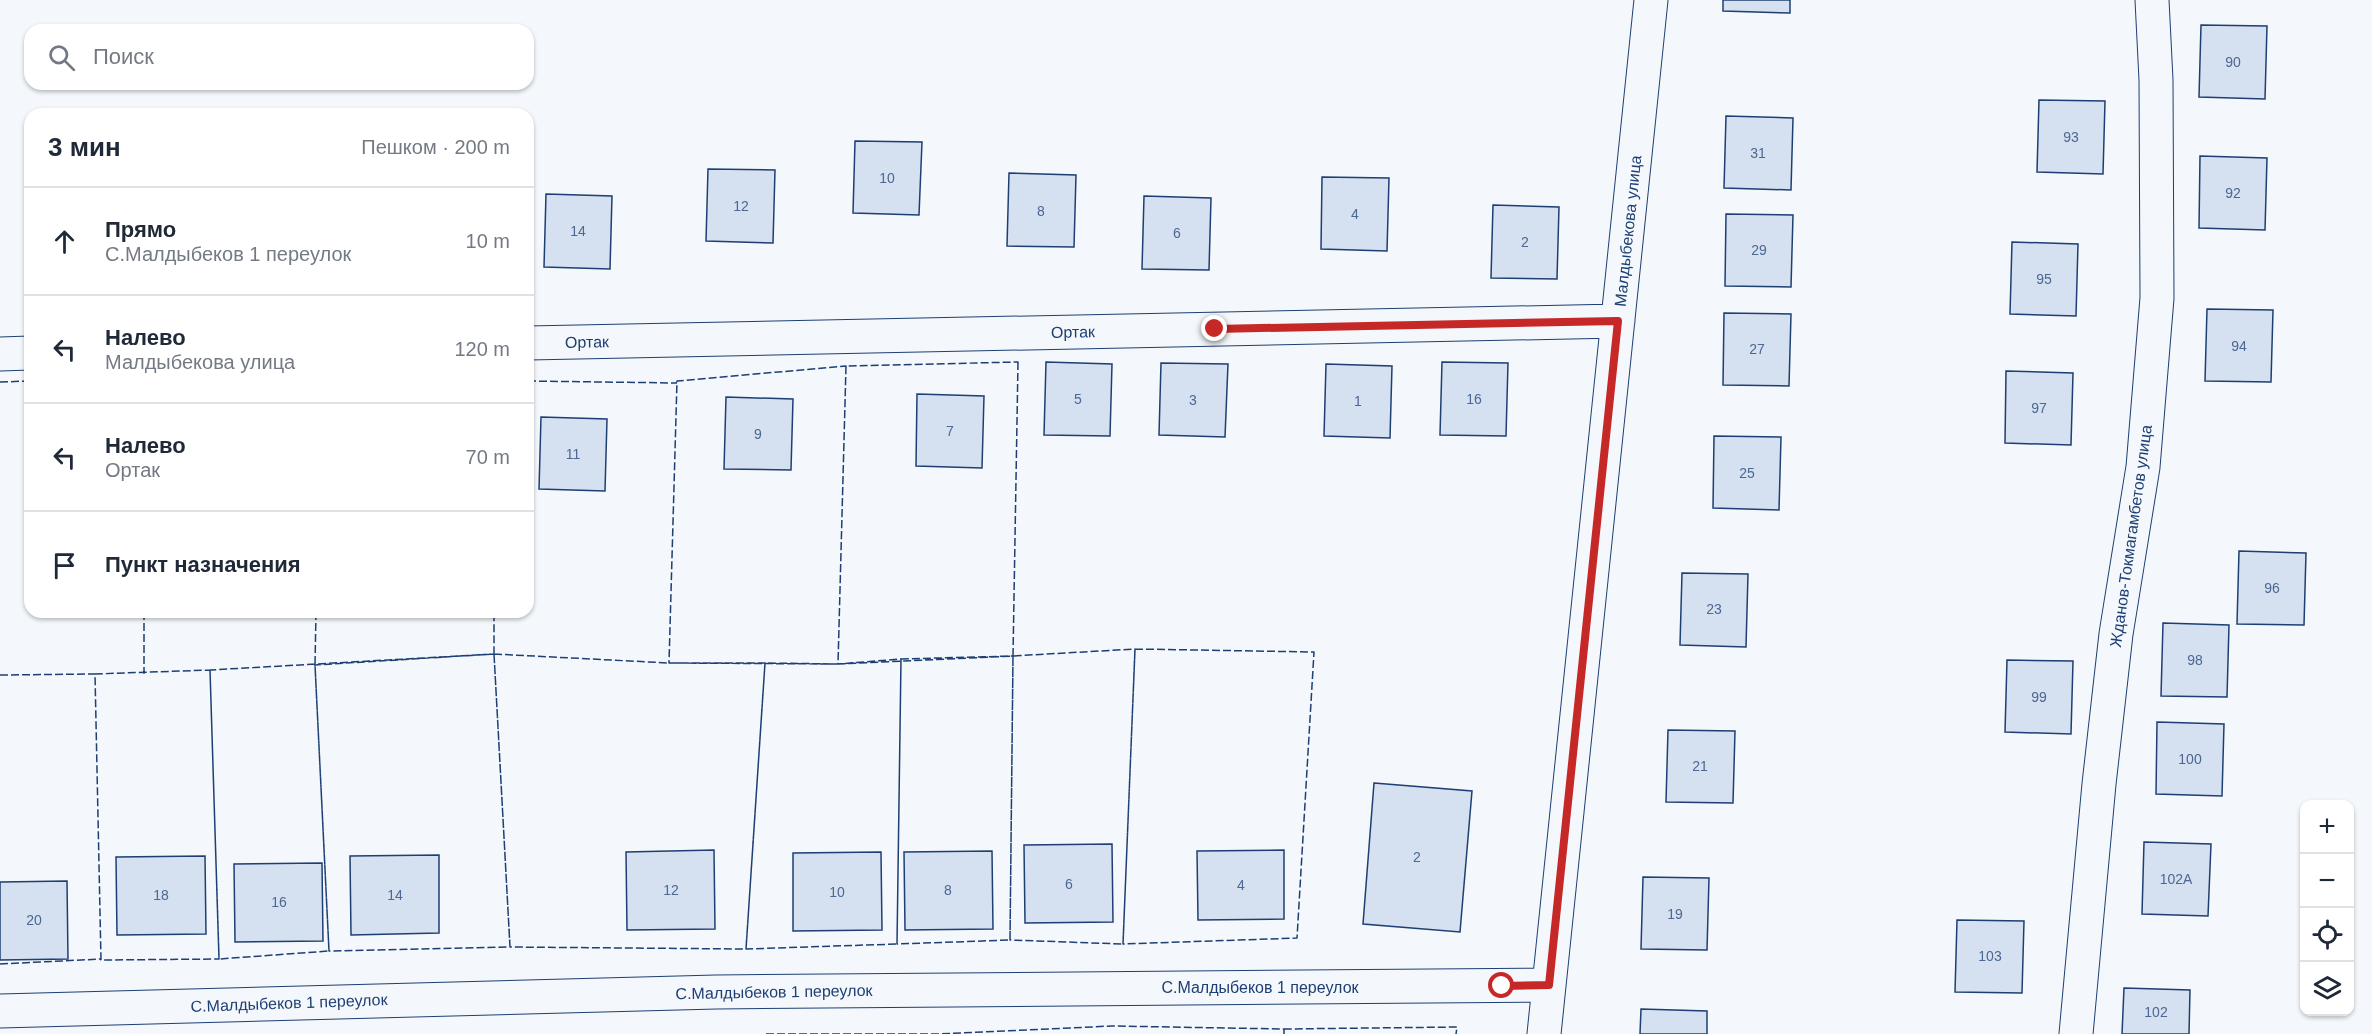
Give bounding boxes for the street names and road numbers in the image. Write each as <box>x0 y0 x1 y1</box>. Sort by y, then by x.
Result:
street label: Малдыбекова улица <box>1612 154 1644 308</box>
street label: Ортак <box>1051 323 1096 341</box>
street label: Ортак <box>565 333 610 351</box>
street label: Жданов-Токмагамбетов улица <box>2107 424 2155 648</box>
street label: С.Малдыбеков 1 переулок <box>1161 979 1360 996</box>
street label: С.Малдыбеков 1 переулок <box>675 982 874 1002</box>
street label: С.Малдыбеков 1 переулок <box>190 991 389 1015</box>

